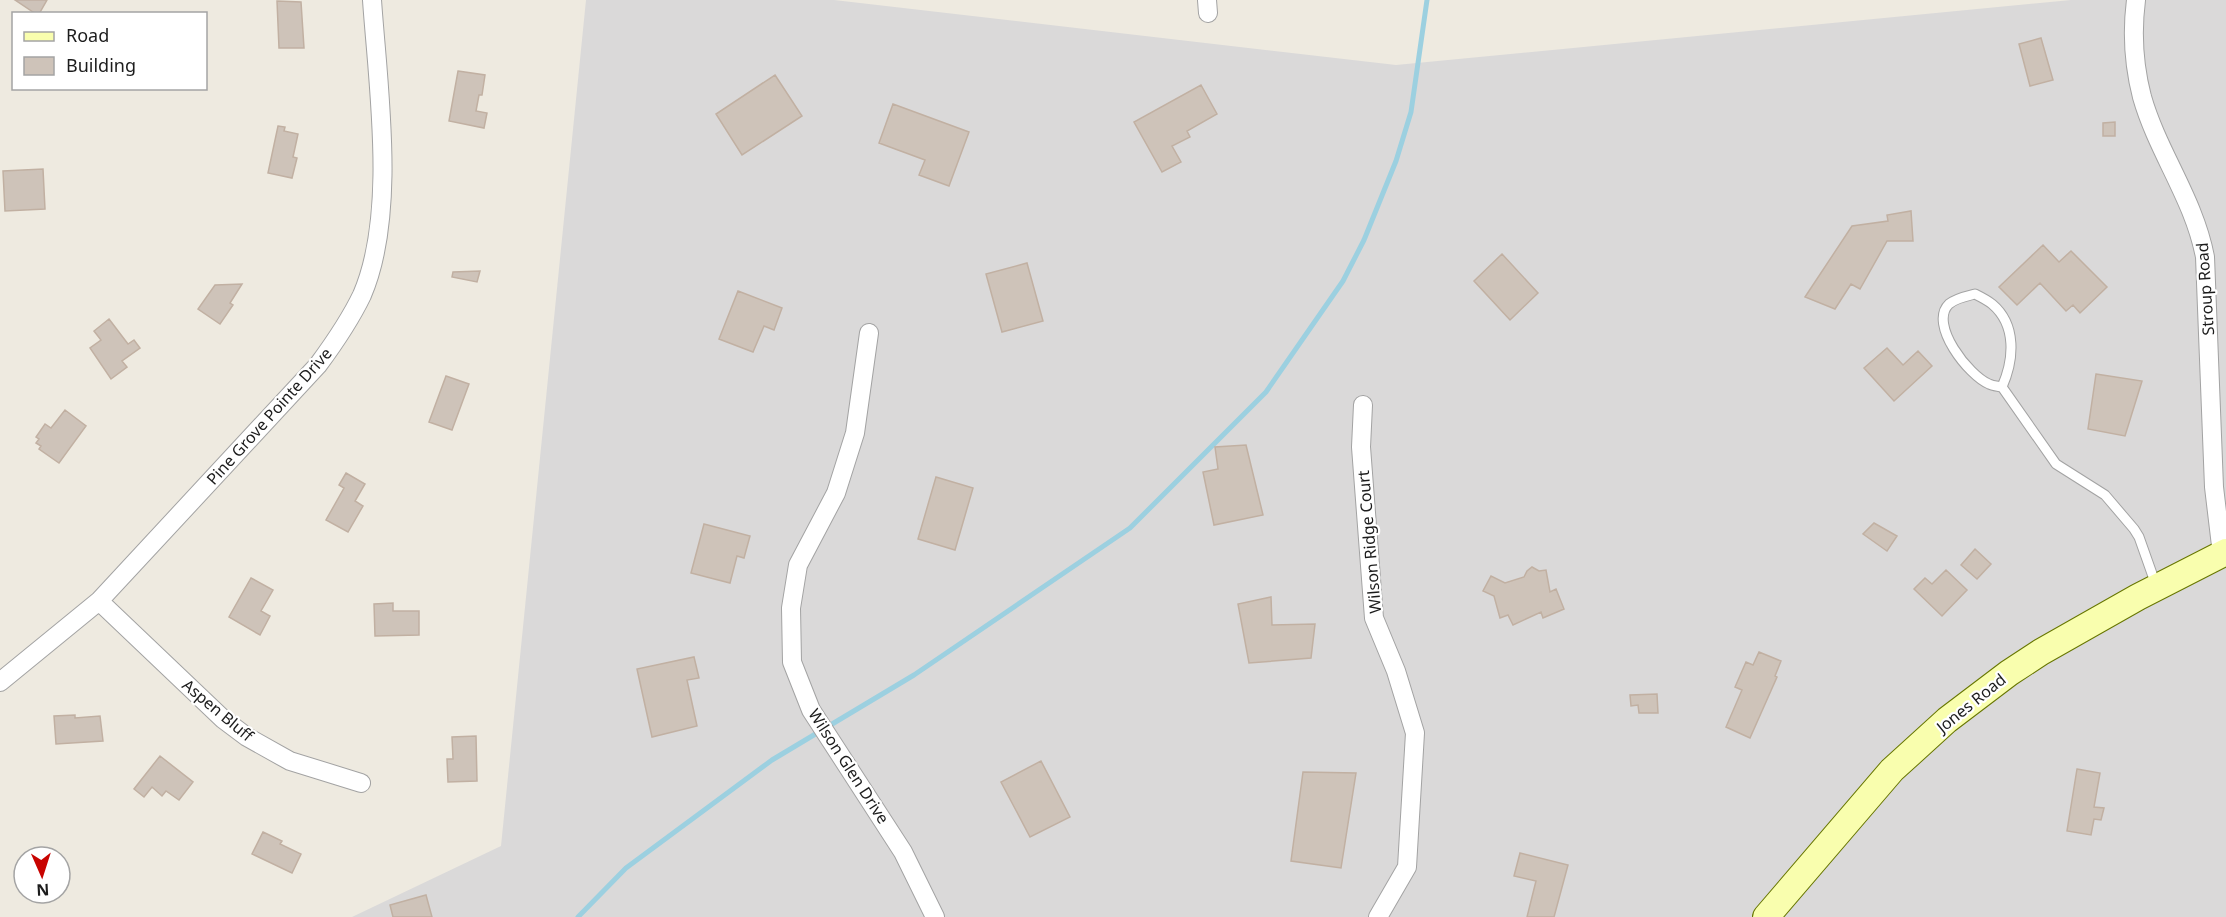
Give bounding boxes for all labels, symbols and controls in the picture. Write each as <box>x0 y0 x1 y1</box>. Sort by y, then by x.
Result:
legend <box>12 12 207 90</box>
text: Road <box>66 23 109 47</box>
text: Building <box>66 53 136 77</box>
street label: Stroup Road <box>2191 242 2219 336</box>
street label: Pine Grove Pointe Drive <box>201 343 337 489</box>
street label: Wilson Ridge Court <box>1352 469 1386 614</box>
street label: Jones Road <box>1930 668 2010 739</box>
street label: Aspen Bluff <box>178 674 259 747</box>
street label: Wilson Glen Drive <box>804 704 894 828</box>
north arrow <box>12 845 72 905</box>
text: N <box>36 879 50 901</box>

